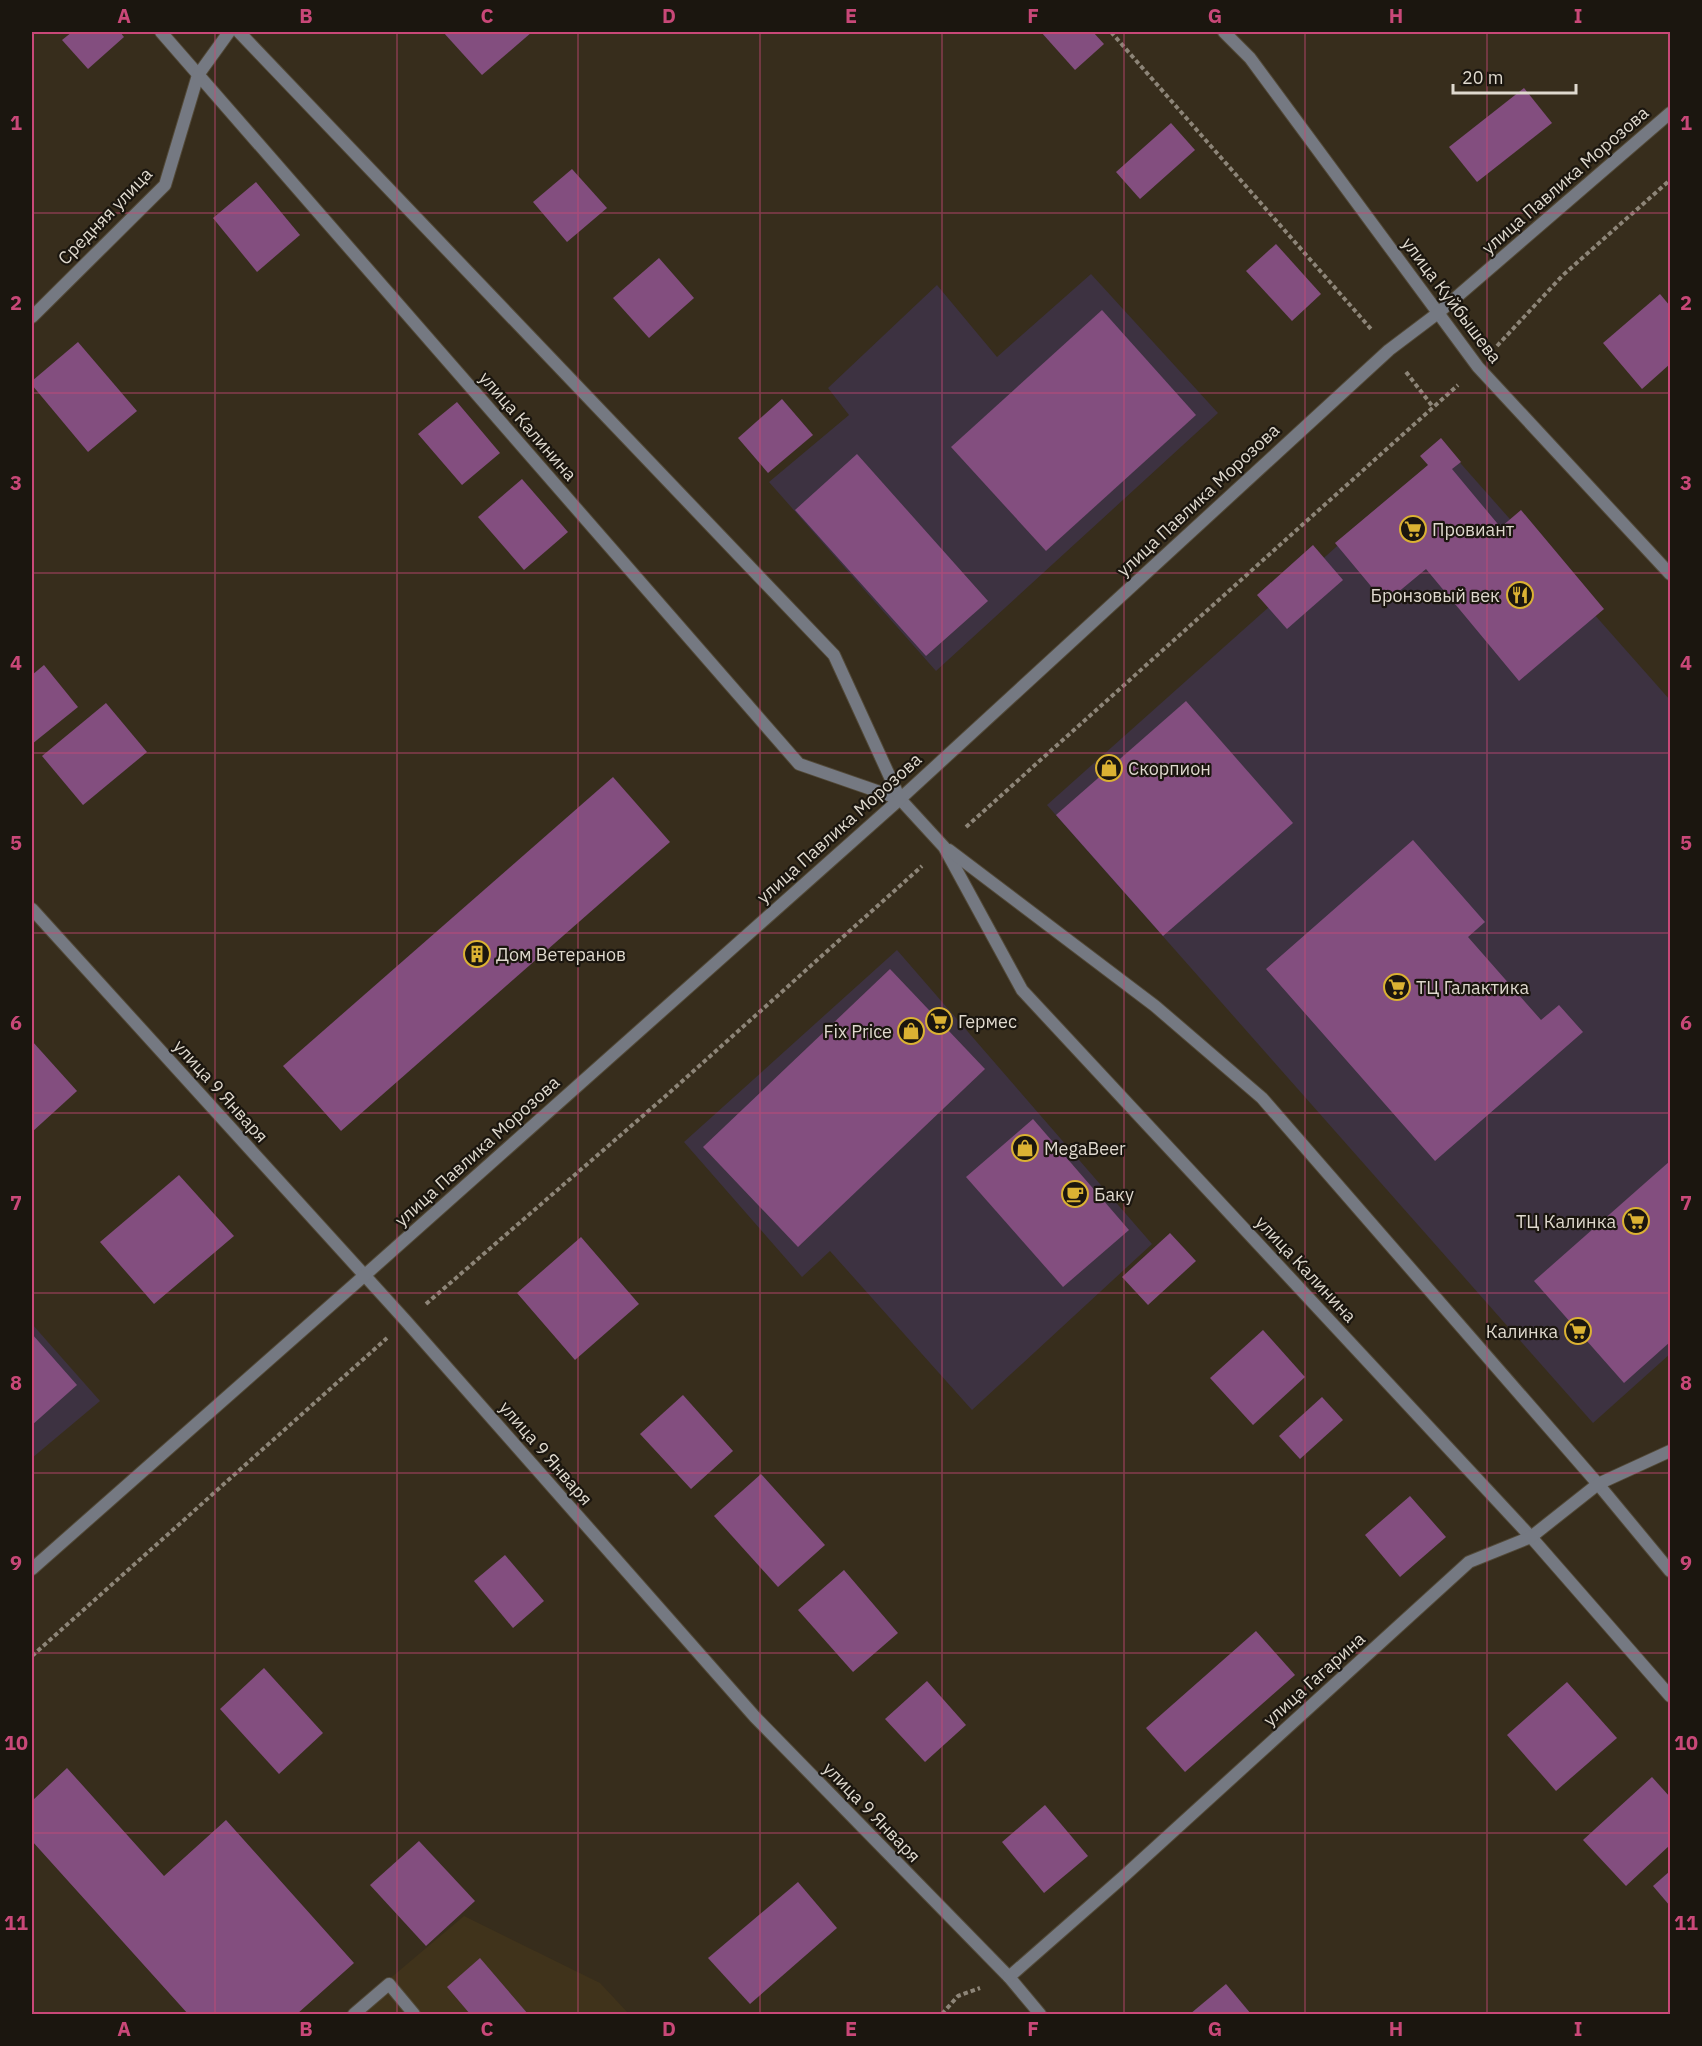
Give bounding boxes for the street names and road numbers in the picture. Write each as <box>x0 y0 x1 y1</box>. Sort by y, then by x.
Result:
street label: улица Павлика Морозова <box>1477 101 1654 259</box>
street label: Средняя улица <box>53 162 157 269</box>
street label: улица Куйбышева <box>1397 232 1507 368</box>
street label: улица Калинина <box>474 366 582 486</box>
street label: улица Павлика Морозова <box>1112 418 1284 581</box>
street label: улица Павлика Морозова <box>752 748 927 908</box>
street label: улица 9 Января <box>169 1035 273 1147</box>
street label: улица Павлика Морозова <box>390 1071 565 1231</box>
street label: улица Калинина <box>1251 1211 1362 1328</box>
street label: улица 9 Января <box>494 1396 598 1510</box>
street label: улица Гагарина <box>1258 1627 1370 1731</box>
street label: улица 9 Января <box>818 1757 926 1867</box>

